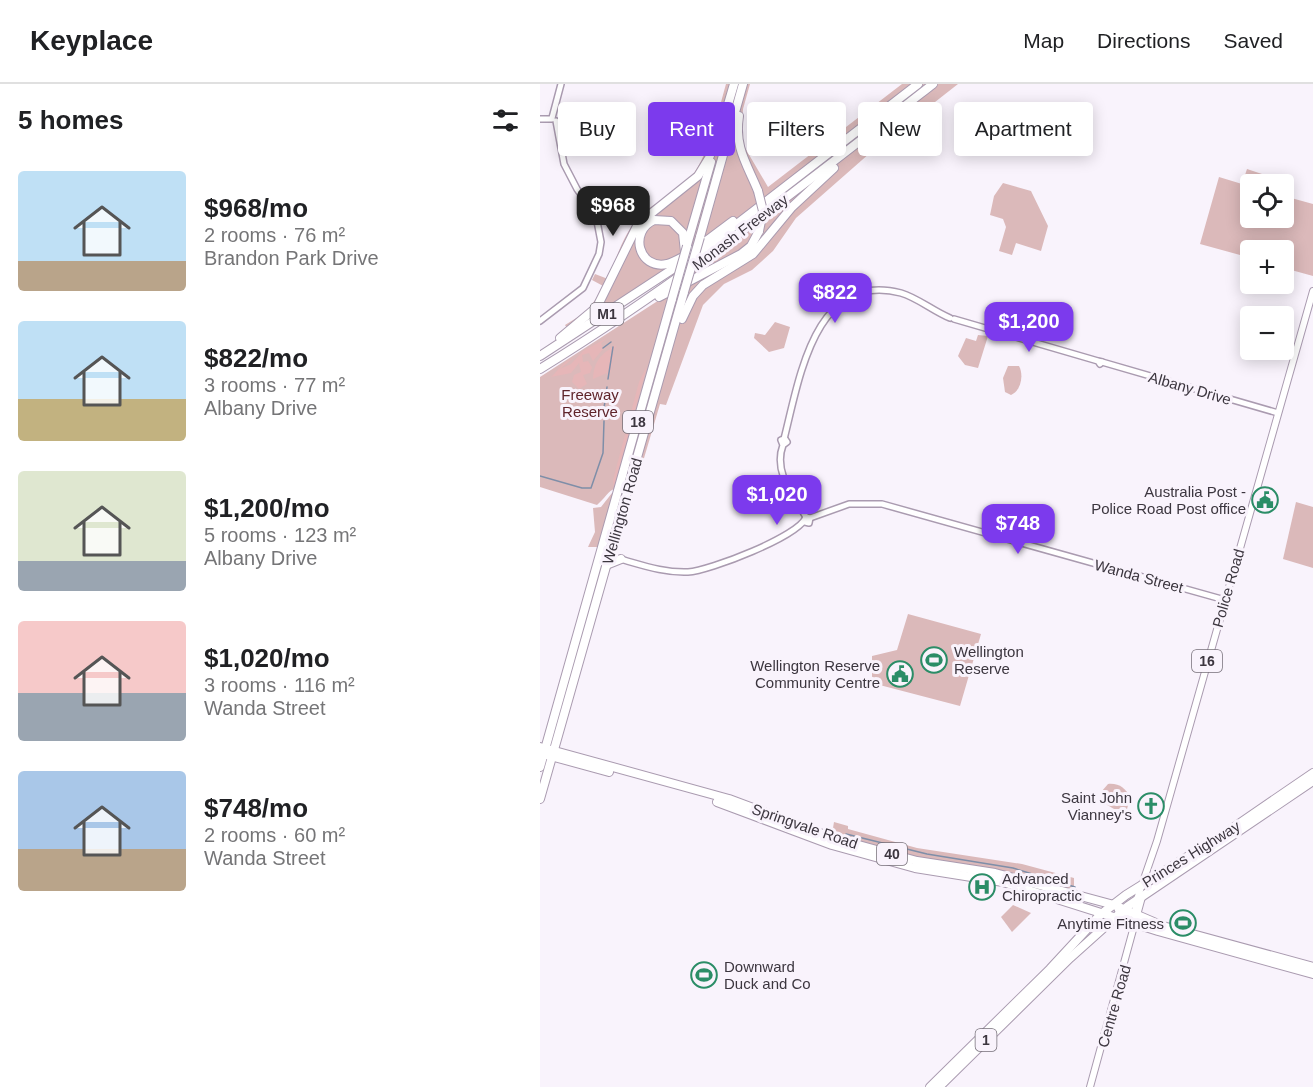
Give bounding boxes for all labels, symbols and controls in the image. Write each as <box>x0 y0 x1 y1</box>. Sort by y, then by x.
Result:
text: Keyplace <box>30 25 153 56</box>
text: Map <box>1023 29 1064 52</box>
text: Directions <box>1097 29 1190 52</box>
text: Saved <box>1223 29 1283 52</box>
chip: Buy <box>558 102 636 156</box>
chip: Rent <box>648 102 735 156</box>
chip: Filters <box>747 102 846 156</box>
chip: New <box>858 102 942 156</box>
chip: Apartment <box>954 102 1093 156</box>
icon: filters <box>489 104 522 137</box>
text: 5 homes <box>18 105 124 135</box>
map controls <box>1240 174 1294 360</box>
button: locate <box>1240 174 1294 228</box>
pin: $968 <box>577 186 649 237</box>
street label: Monash Freeway <box>689 190 791 273</box>
text: $968/mo <box>204 193 308 223</box>
text: $968 <box>591 194 635 216</box>
icon: home <box>66 195 138 267</box>
text: 2 rooms · 76 m² <box>204 224 345 246</box>
button: + <box>1240 240 1294 294</box>
text: Brandon Park Drive <box>204 247 379 269</box>
pin: $822 <box>799 273 871 324</box>
text: $822 <box>813 281 857 303</box>
pin: $1,200 <box>980 302 1078 353</box>
road number: M1 <box>590 303 624 325</box>
button: − <box>1240 306 1294 360</box>
text: $1,200 <box>998 310 1060 332</box>
text: $822/mo <box>204 343 308 373</box>
icon: home <box>66 345 138 417</box>
street label: Albany Drive <box>1147 368 1233 408</box>
text: 3 rooms · 77 m² <box>204 374 345 396</box>
park label: Freeway Reserve <box>561 386 619 420</box>
text: Albany Drive <box>204 397 317 419</box>
road number: 18 <box>623 411 653 433</box>
street label: Wellington Road <box>599 456 645 566</box>
pin: $1,020 <box>728 475 826 526</box>
text: $1,020 <box>746 483 808 505</box>
place label: Australia Post - Police Road Post office <box>1091 483 1246 517</box>
public building icon: Australia Post - Police Road Post office <box>1250 485 1280 515</box>
text: $1,200/mo <box>204 493 330 523</box>
icon: home <box>66 495 138 567</box>
pin: $748 <box>982 504 1054 555</box>
text: $748 <box>996 512 1040 534</box>
text: 5 rooms · 123 m² <box>204 524 356 546</box>
text: Albany Drive <box>204 547 317 569</box>
street label: Police Road <box>1209 547 1247 629</box>
street label: Wanda Street <box>1093 556 1186 596</box>
text: $1,020/mo <box>204 643 330 673</box>
place label: Wellington Reserve <box>954 643 1024 677</box>
icon: home <box>66 645 138 717</box>
sports icon: Wellington Reserve <box>919 645 949 675</box>
road number: 16 <box>1192 650 1222 672</box>
place label: Wellington Reserve Community Centre <box>750 657 880 691</box>
public building icon: Wellington Reserve Community Centre <box>885 659 915 689</box>
text: 3 rooms · 116 m² <box>204 674 355 696</box>
text: Wanda Street <box>204 697 326 719</box>
place label: Saint John Vianney's <box>1061 789 1132 823</box>
church icon: Saint John Vianney's <box>1136 791 1166 821</box>
text: $748/mo <box>204 793 308 823</box>
icon: home <box>66 795 138 867</box>
street label: Springvale Road <box>750 800 860 852</box>
street label: Princes Highway <box>1139 817 1243 891</box>
text: 2 rooms · 60 m² <box>204 824 345 846</box>
road number: 40 <box>877 843 907 865</box>
text: Wanda Street <box>204 847 326 869</box>
place label: Advanced Chiropractic <box>1002 870 1083 904</box>
hospital icon: Advanced Chiropractic <box>967 872 997 902</box>
sports icon: Anytime Fitness <box>1168 908 1198 938</box>
place label: Anytime Fitness <box>1057 915 1164 932</box>
place label: Downward Duck and Co <box>724 958 811 992</box>
sports icon: Downward Duck and Co <box>689 960 719 990</box>
street label: Centre Road <box>1094 963 1134 1049</box>
road number: 1 <box>976 1029 996 1051</box>

